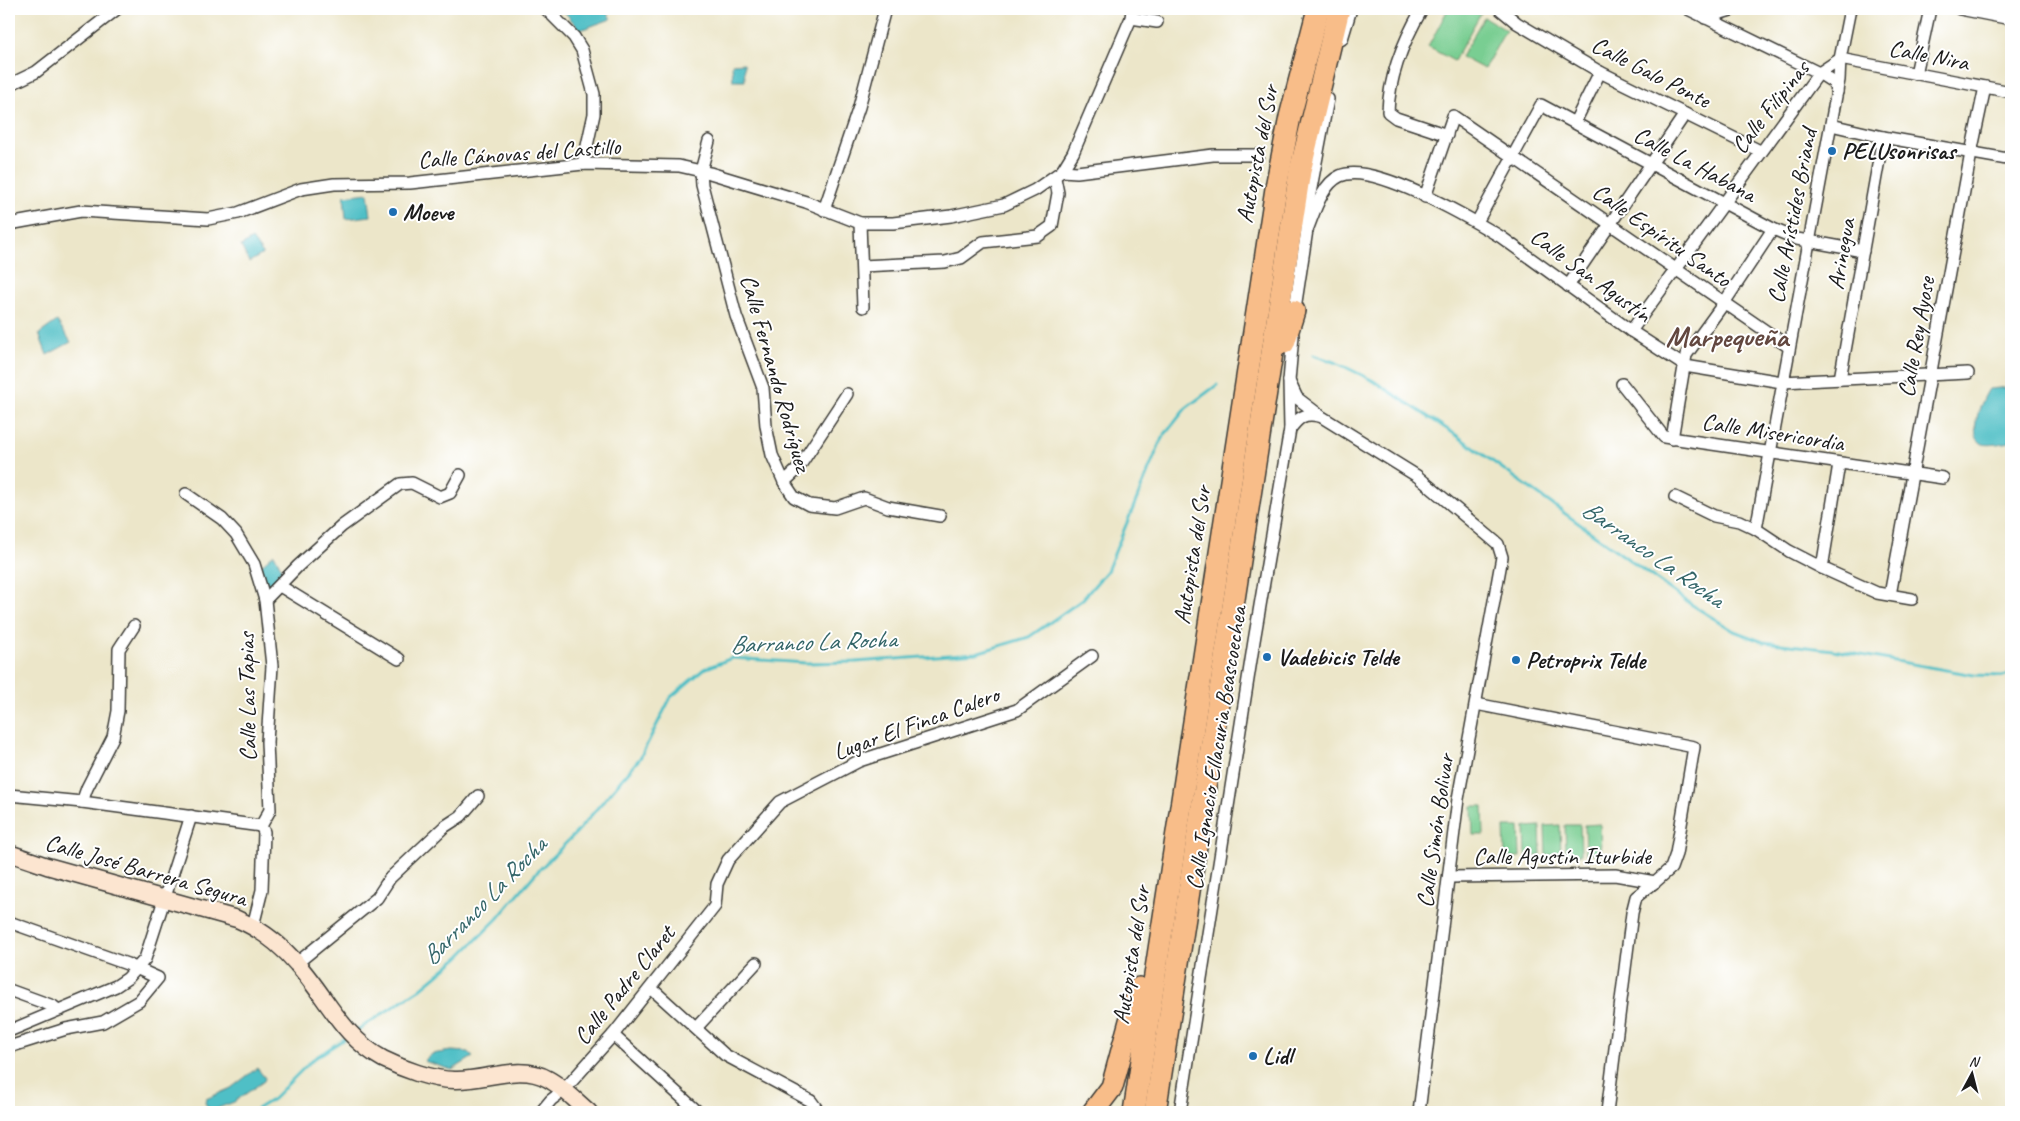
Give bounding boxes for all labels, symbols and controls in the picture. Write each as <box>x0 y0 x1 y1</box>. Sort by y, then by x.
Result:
street label: Calle Galo Ponte <box>1587 29 1717 116</box>
street label: Calle Nira <box>1887 33 1973 78</box>
street label: Calle Filipinas <box>1724 53 1817 160</box>
street label: Autopista del Sur <box>1229 80 1285 225</box>
street label: Calle La Habana <box>1629 119 1763 210</box>
street label: Calle Arístides Briand <box>1760 123 1824 306</box>
street label: Calle Cánovas del Castillo <box>417 131 623 175</box>
place label: PELUsonrisas <box>1842 136 1958 166</box>
marker: PELUsonrisas <box>1826 145 1838 157</box>
street label: Calle Espíritu Santo <box>1587 176 1738 295</box>
place label: Moeve <box>403 197 455 227</box>
marker: Moeve <box>387 206 399 218</box>
street label: Arinegua <box>1820 215 1862 292</box>
street label: Calle San Agustín <box>1525 221 1658 330</box>
street label: Calle Fernando Rodríguez <box>734 271 819 477</box>
street label: Calle Rey Ayose <box>1891 272 1942 400</box>
district label: Marpequeña <box>1666 318 1790 355</box>
street label: Calle Misericordia <box>1700 406 1848 458</box>
street label: Autopista del Sur <box>1166 482 1218 626</box>
water label: Barranco La Rocha <box>1576 493 1733 616</box>
street label: Calle Ignacio Ellacuria Beascoechea <box>1179 602 1254 892</box>
water label: Barranco La Rocha <box>729 623 899 661</box>
street label: Calle Las Tapias <box>231 630 263 762</box>
place label: Vadebicis Telde <box>1277 642 1401 672</box>
place label: Petroprix Telde <box>1526 645 1647 675</box>
marker: Vadebicis Telde <box>1261 651 1273 663</box>
marker: Petroprix Telde <box>1510 654 1522 666</box>
street label: Lugar El Finca Calero <box>829 678 1005 767</box>
street label: Calle Simón Bolivar <box>1409 750 1461 909</box>
street label: Calle José Barrera Segura <box>42 827 252 914</box>
water label: Barranco La Rocha <box>415 828 555 972</box>
street label: Calle Agustín Iturbide <box>1473 841 1653 871</box>
street label: Autopista del Sur <box>1105 882 1157 1026</box>
street label: Calle Padre Claret <box>567 918 683 1051</box>
place label: Lidl <box>1263 1041 1297 1071</box>
north arrow <box>1948 1048 1998 1098</box>
marker: Lidl <box>1247 1050 1259 1062</box>
text: N <box>1968 1053 1981 1071</box>

